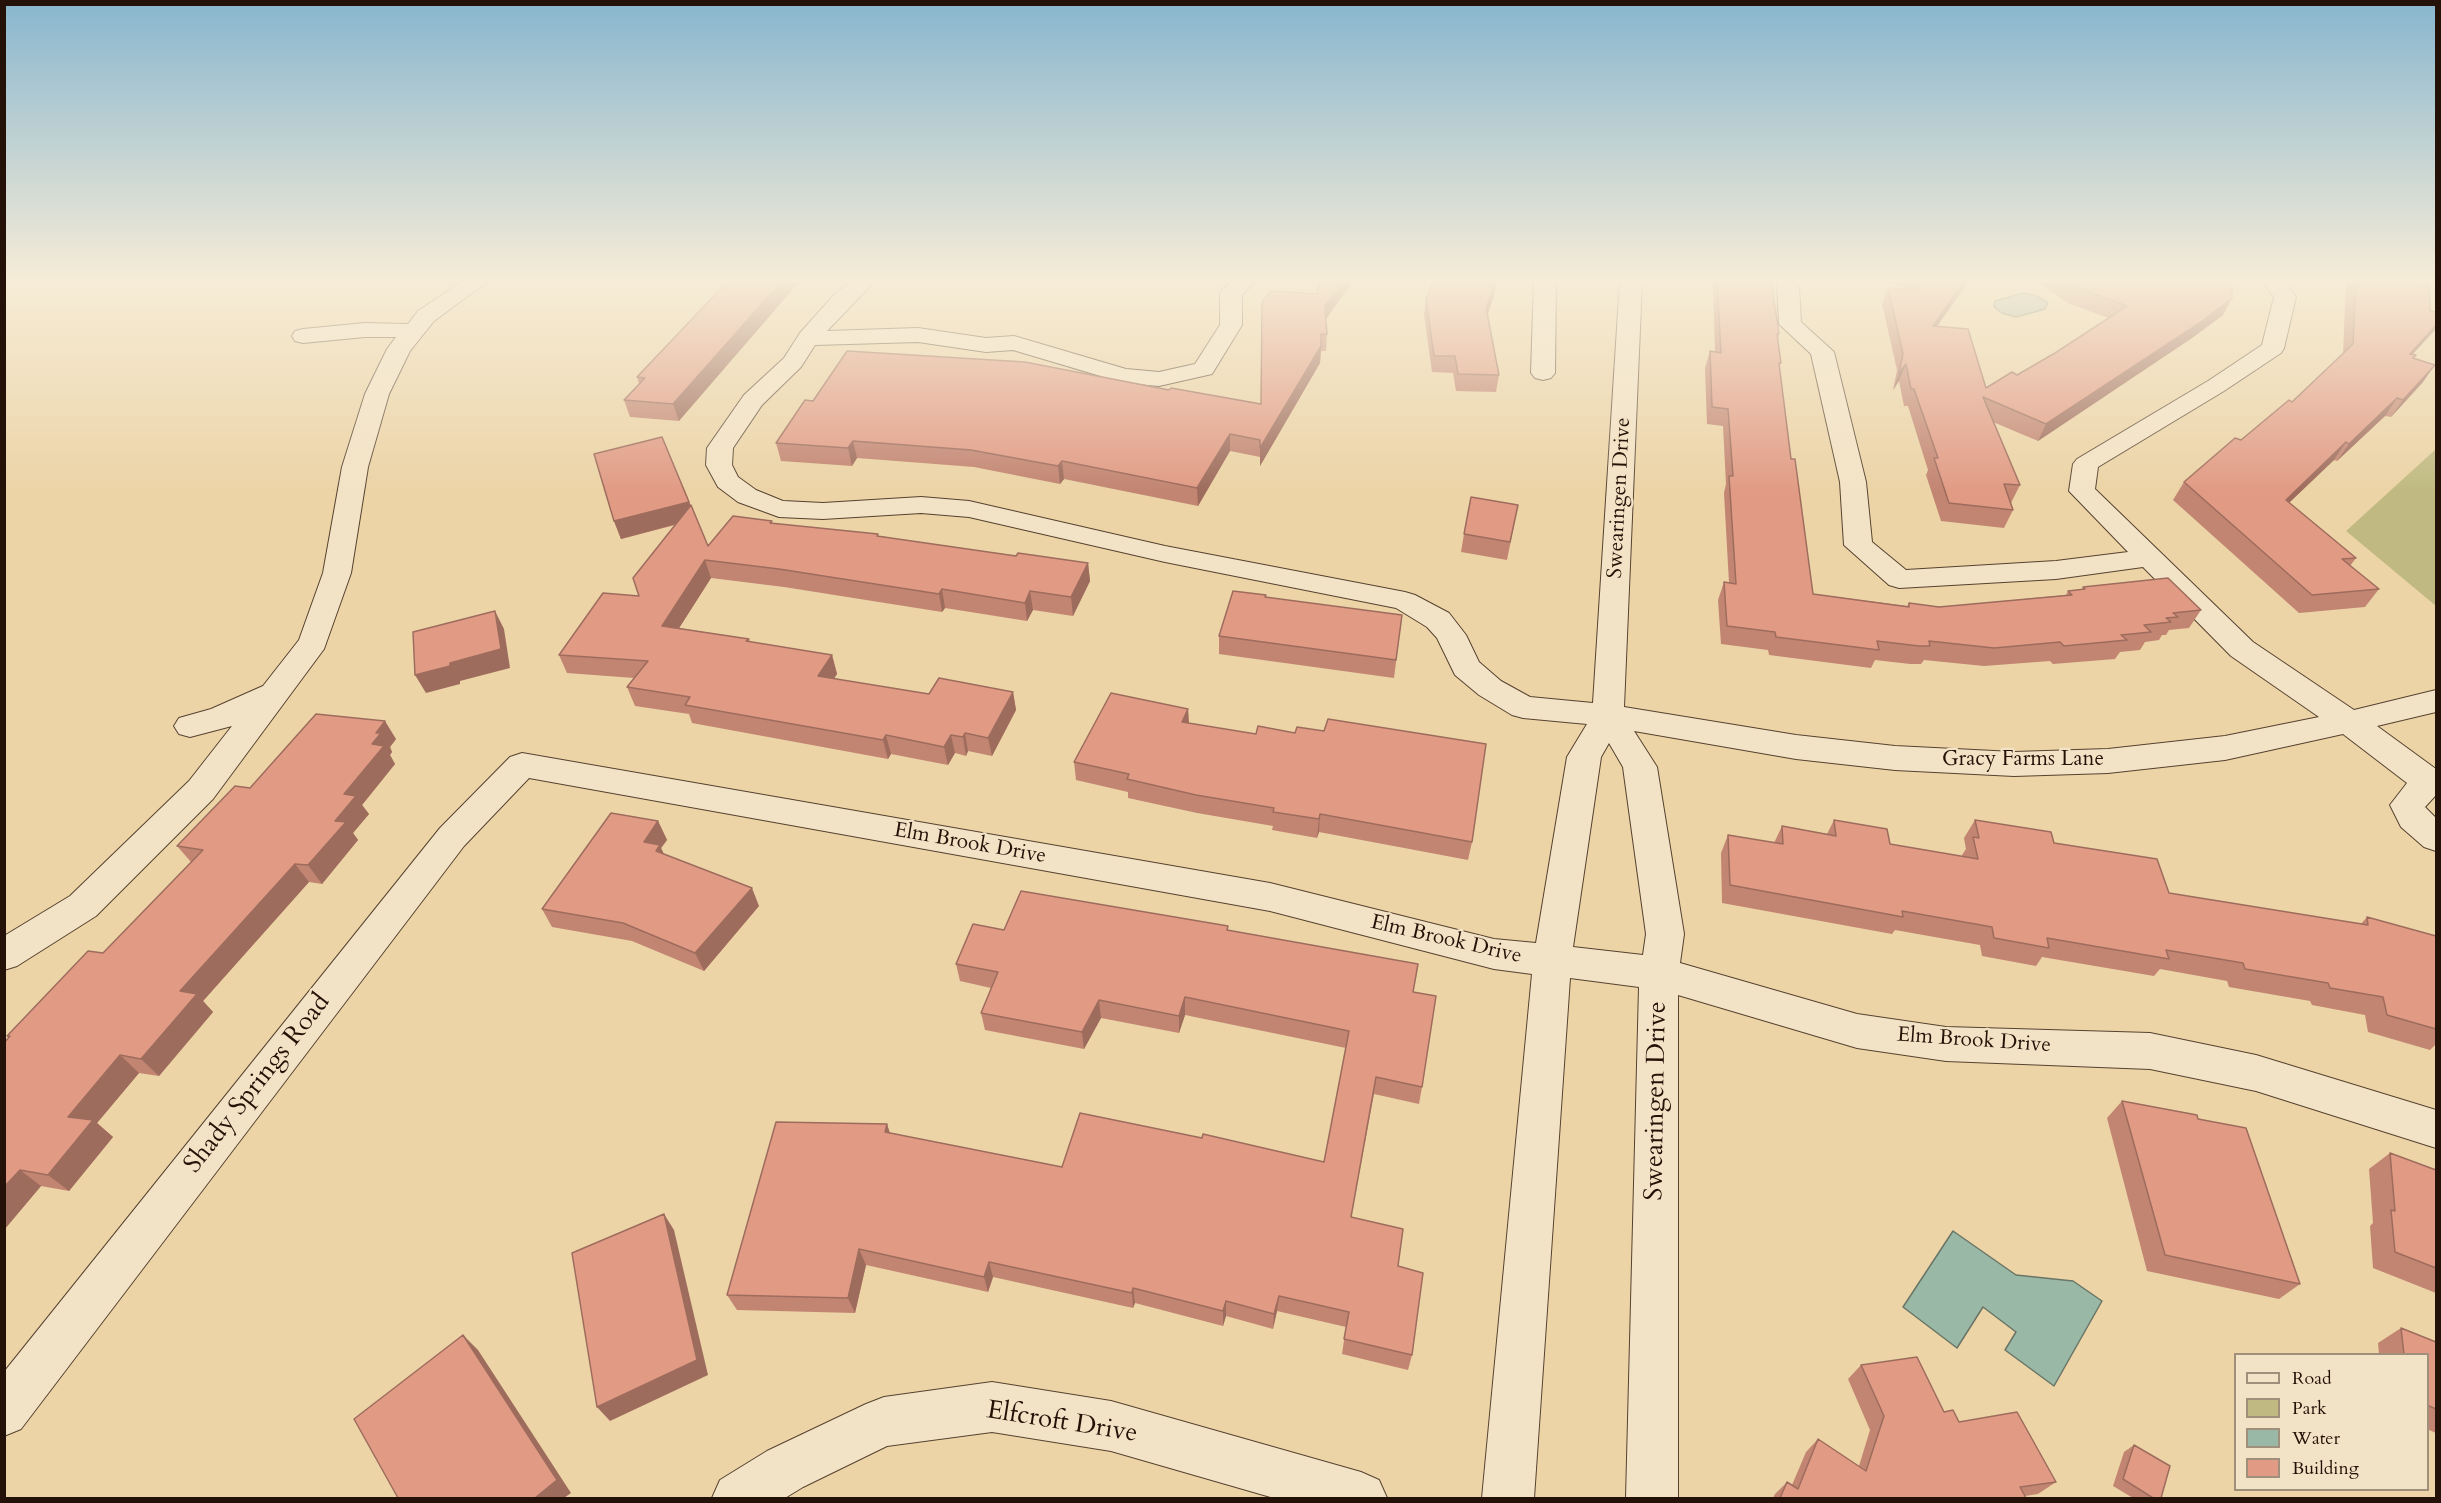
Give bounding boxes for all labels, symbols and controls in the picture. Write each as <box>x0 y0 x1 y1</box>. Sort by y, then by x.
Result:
street label: Swearingen Drive <box>1603 417 1637 579</box>
street label: Gracy Farms Lane <box>1942 747 2104 773</box>
street label: Elm Brook Drive <box>892 818 1048 870</box>
street label: Elm Brook Drive <box>1368 910 1524 970</box>
street label: Shady Springs Road <box>178 988 338 1180</box>
street label: Swearingen Drive <box>1640 1001 1674 1201</box>
street label: Elm Brook Drive <box>1896 1023 2052 1059</box>
legend <box>2234 1353 2429 1491</box>
text: Road <box>2292 1366 2332 1391</box>
street label: Elfcroft Drive <box>985 1396 1139 1450</box>
text: Park <box>2292 1396 2327 1421</box>
text: Water <box>2292 1426 2340 1451</box>
text: Building <box>2292 1456 2359 1481</box>

